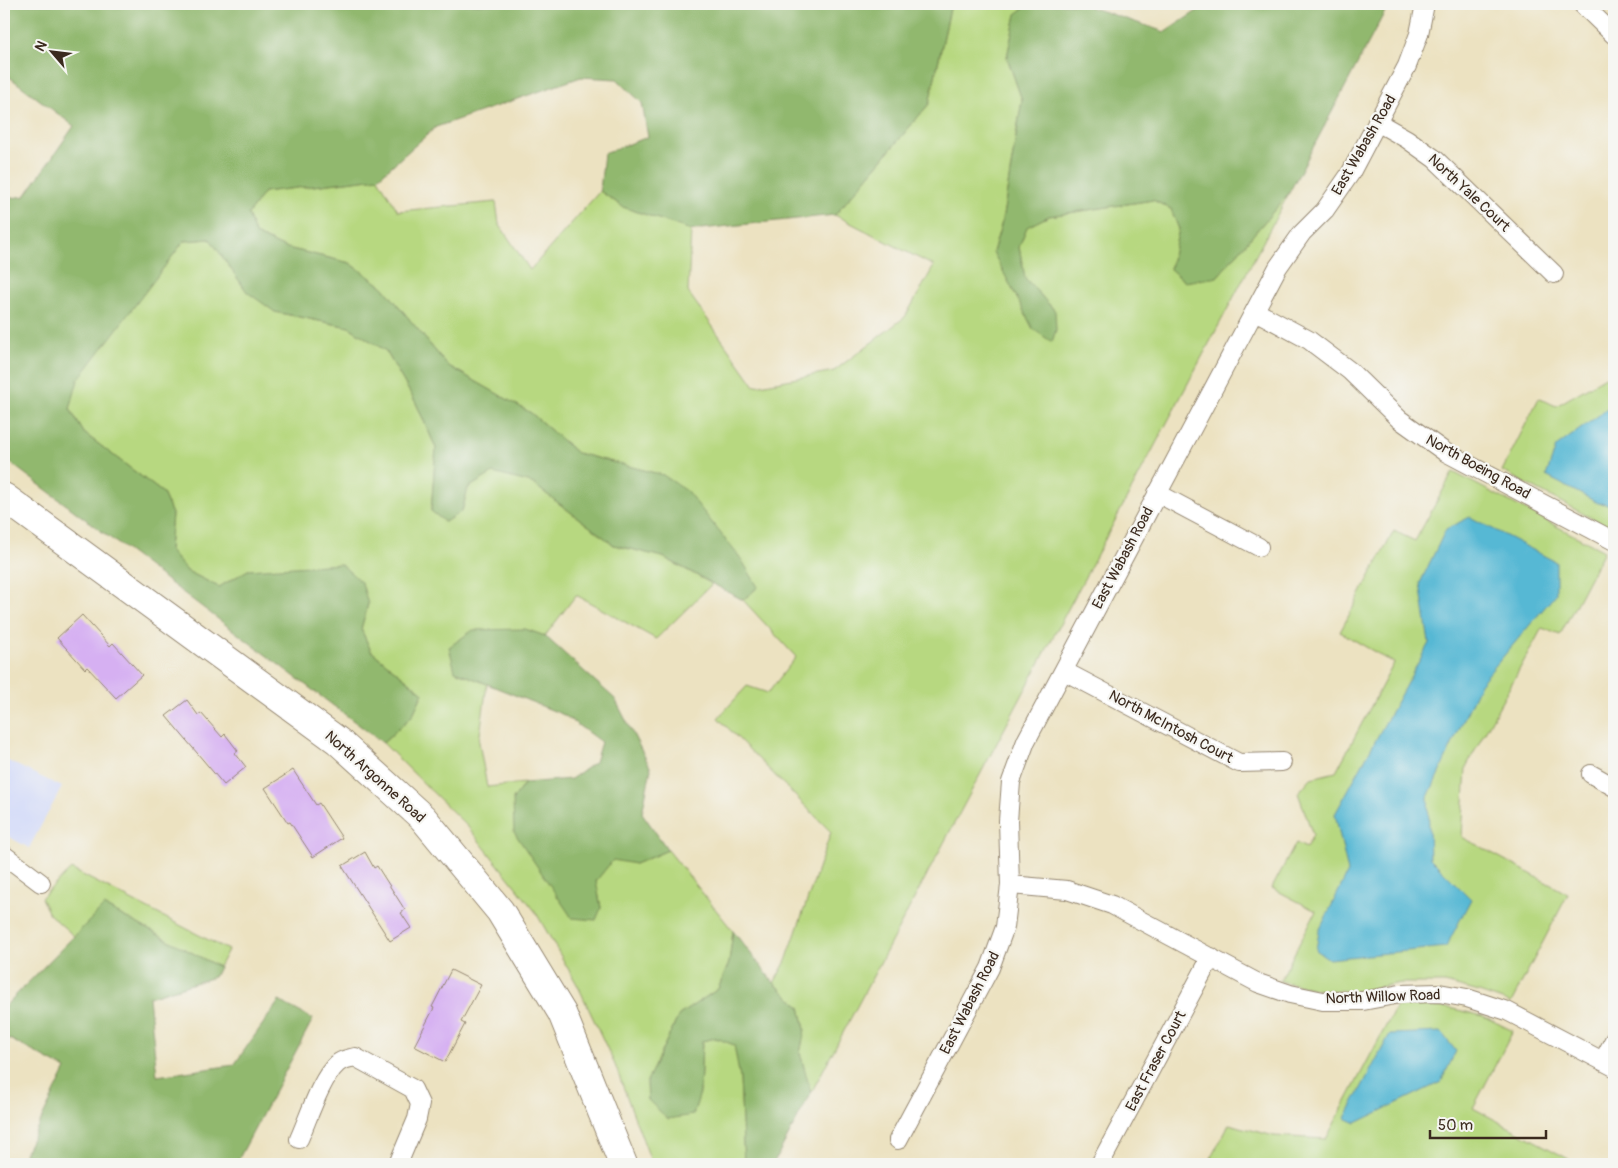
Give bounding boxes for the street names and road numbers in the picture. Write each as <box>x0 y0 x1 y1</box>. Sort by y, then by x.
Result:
street label: East Wabash Road <box>1328 91 1400 199</box>
street label: North Yale Court <box>1424 150 1515 237</box>
street label: North Boeing Road <box>1422 430 1534 504</box>
street label: East Wabash Road <box>1088 504 1158 612</box>
street label: North McIntosh Court <box>1106 686 1237 768</box>
street label: North Argonne Road <box>321 727 429 827</box>
street label: East Wabash Road <box>936 948 1004 1058</box>
street label: North Willow Road <box>1325 986 1441 1008</box>
street label: East Fraser Court <box>1122 1007 1191 1115</box>

